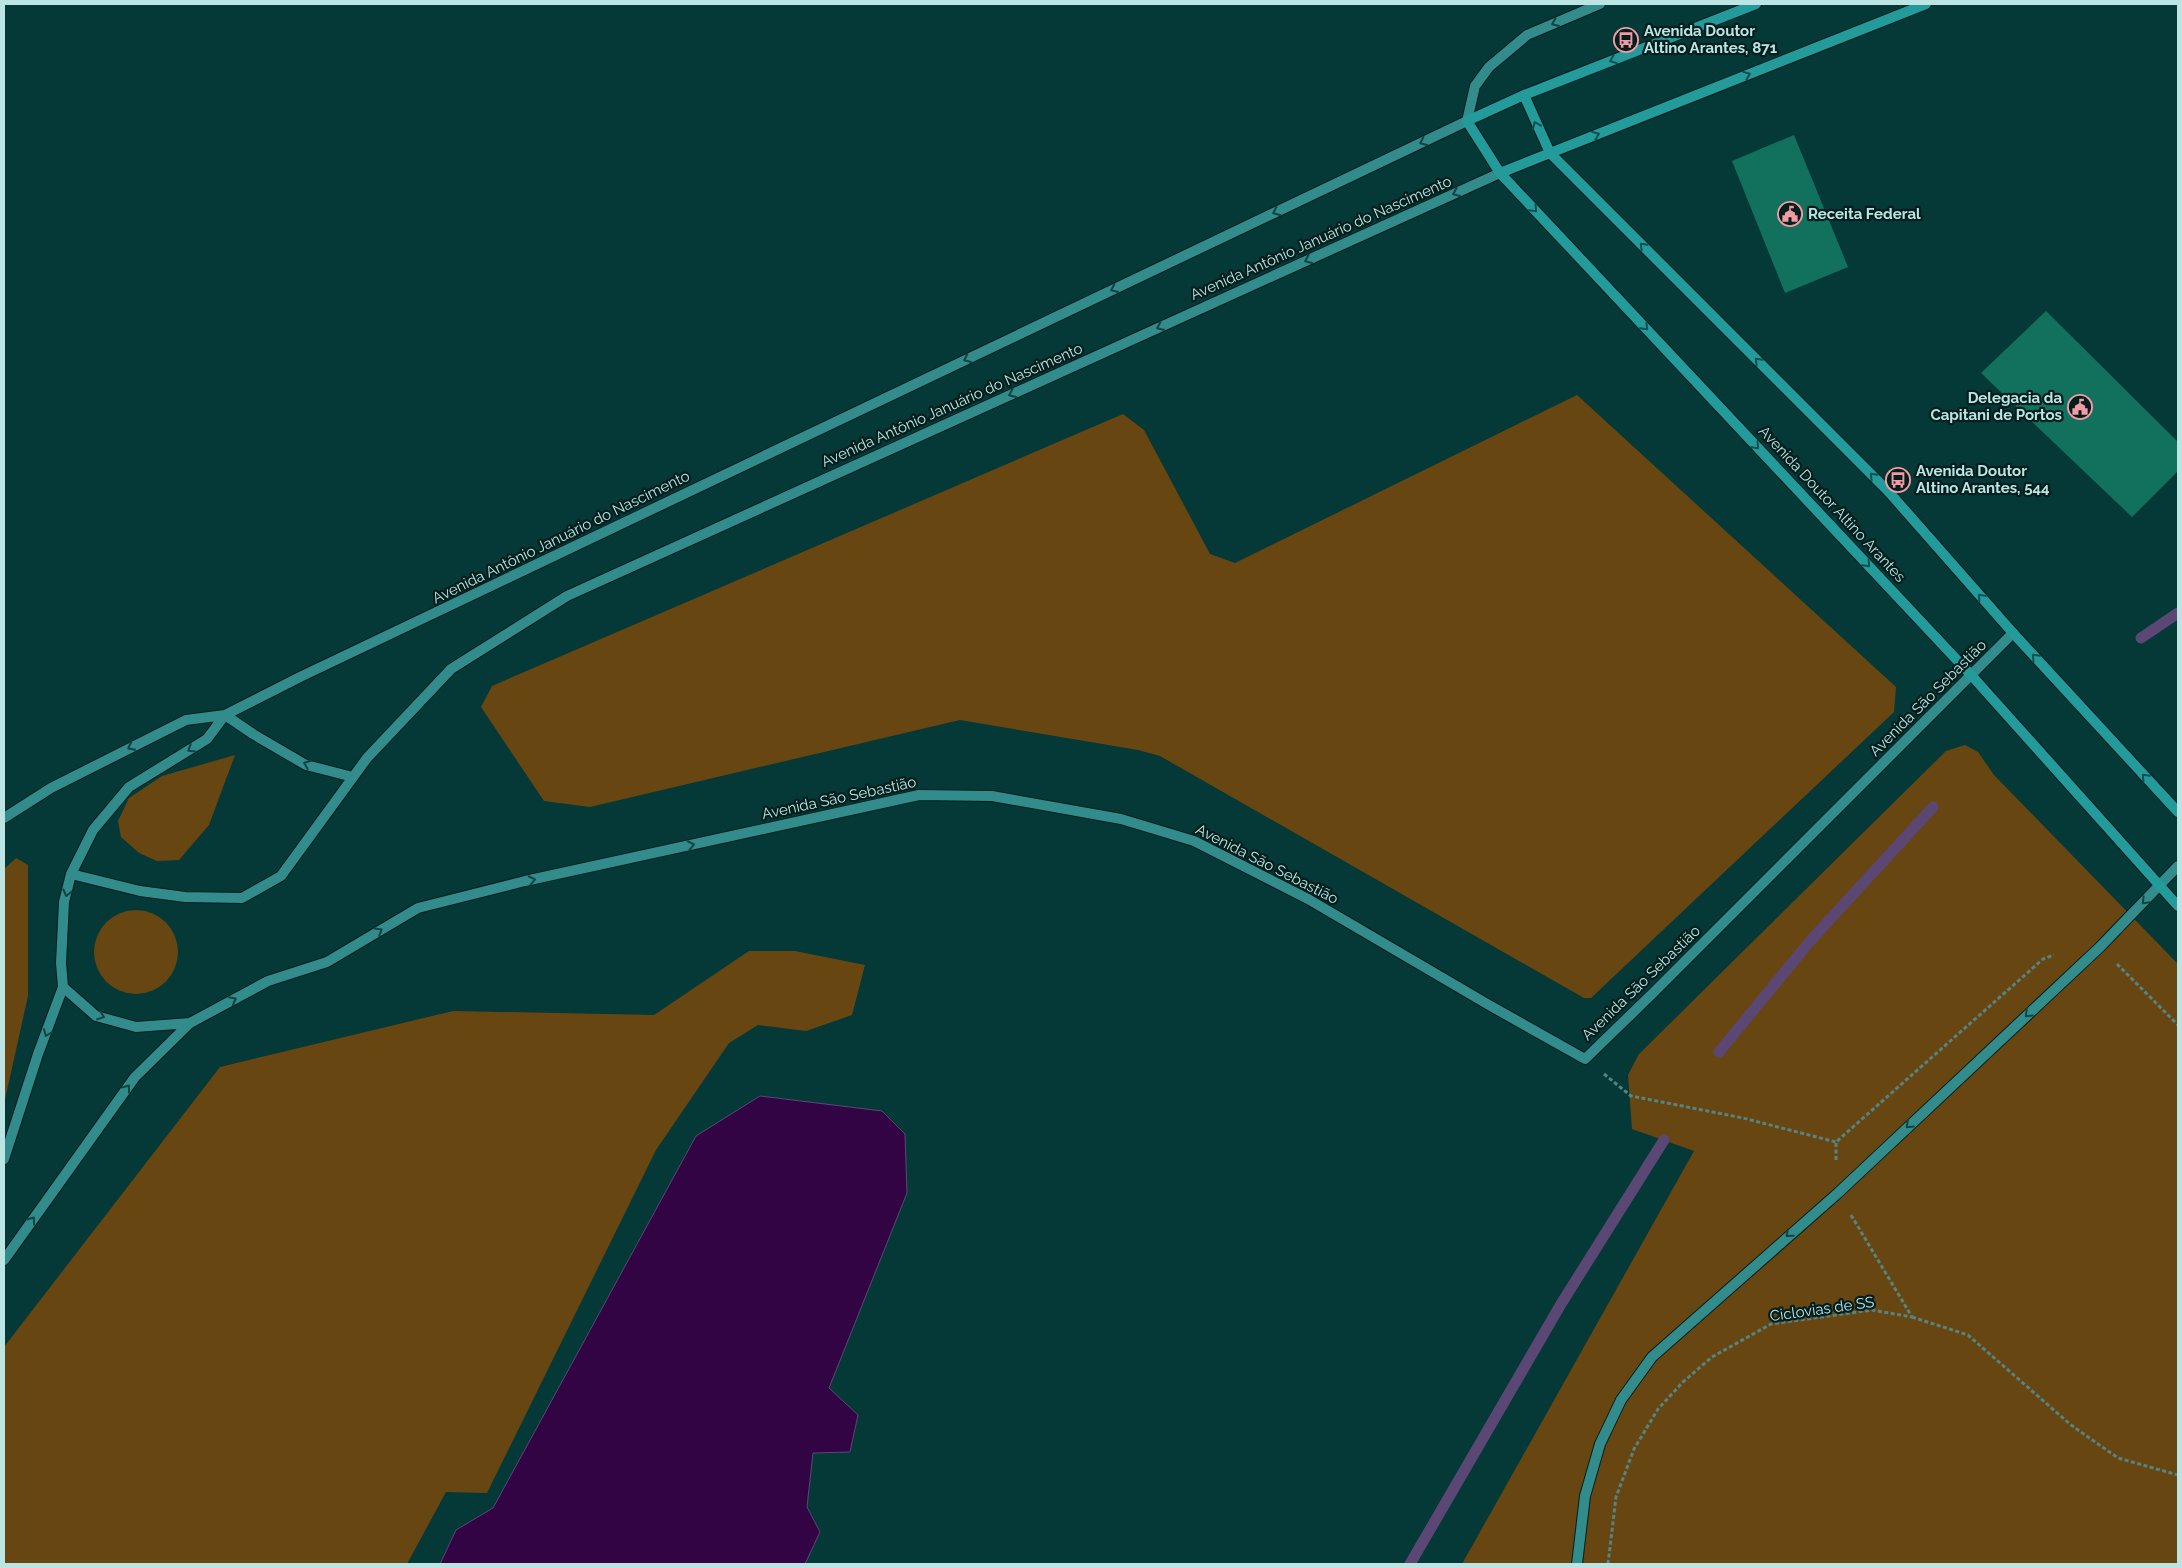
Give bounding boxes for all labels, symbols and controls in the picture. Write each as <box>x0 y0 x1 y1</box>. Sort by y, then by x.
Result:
one-way arrow <box>1551 17 1560 28</box>
place label: Avenida Doutor Altino Arantes, 871 <box>1644 22 1778 57</box>
bus stop icon: Avenida Doutor Altino Arantes, 871 <box>1613 27 1639 53</box>
one-way arrow <box>1609 54 1618 64</box>
one-way arrow <box>1742 71 1750 81</box>
one-way arrow <box>1532 121 1543 130</box>
one-way arrow <box>1591 131 1599 141</box>
one-way arrow <box>1419 136 1428 146</box>
street label: Avenida Antônio Januário do Nascimento <box>1188 172 1454 304</box>
one-way arrow <box>1452 187 1461 198</box>
public building icon: Receita Federal <box>1777 201 1803 227</box>
one-way arrow <box>1528 203 1537 212</box>
place label: Receita Federal <box>1808 205 1921 223</box>
one-way arrow <box>1272 206 1281 216</box>
one-way arrow <box>1640 243 1649 252</box>
one-way arrow <box>1304 254 1313 265</box>
one-way arrow <box>1110 283 1119 293</box>
one-way arrow <box>1156 321 1165 332</box>
one-way arrow <box>1639 322 1648 331</box>
street label: Avenida Antônio Januário do Nascimento <box>819 339 1085 471</box>
one-way arrow <box>963 353 972 363</box>
one-way arrow <box>1755 358 1764 367</box>
one-way arrow <box>1008 388 1017 399</box>
place label: Delegacia da Capitani de Portos <box>1930 389 2062 424</box>
public building icon: Delegacia da Capitani de Portos <box>2067 394 2093 420</box>
street label: Avenida Doutor Altino Arantes <box>1755 422 1909 586</box>
one-way arrow <box>1750 440 1759 449</box>
place label: Avenida Doutor Altino Arantes, 544 <box>1916 462 2050 497</box>
street label: Avenida Antônio Januário do Nascimento <box>429 467 693 607</box>
bus stop icon: Avenida Doutor Altino Arantes, 544 <box>1885 467 1911 493</box>
one-way arrow <box>1870 473 1879 482</box>
one-way arrow <box>1861 559 1870 568</box>
one-way arrow <box>1978 593 1987 602</box>
street label: Avenida São Sebastião <box>1866 636 1990 760</box>
one-way arrow <box>2032 654 2041 663</box>
one-way arrow <box>127 741 136 751</box>
one-way arrow <box>188 743 197 752</box>
one-way arrow <box>303 759 312 770</box>
street label: Avenida São Sebastião <box>760 773 918 823</box>
one-way arrow <box>2142 773 2151 782</box>
street label: Avenida São Sebastião <box>1193 820 1341 908</box>
one-way arrow <box>686 840 695 851</box>
one-way arrow <box>527 875 536 886</box>
one-way arrow <box>62 889 73 898</box>
one-way arrow <box>2142 896 2151 905</box>
street label: Avenida São Sebastião <box>1578 922 1704 1044</box>
one-way arrow <box>374 927 383 937</box>
one-way arrow <box>228 996 237 1006</box>
one-way arrow <box>2025 1008 2034 1017</box>
one-way arrow <box>96 1010 105 1021</box>
one-way arrow <box>43 1028 53 1037</box>
one-way arrow <box>121 1085 130 1094</box>
one-way arrow <box>1906 1120 1915 1129</box>
one-way arrow <box>26 1216 35 1226</box>
one-way arrow <box>1786 1229 1795 1237</box>
street label: Ciclovias de SS <box>1769 1293 1875 1325</box>

